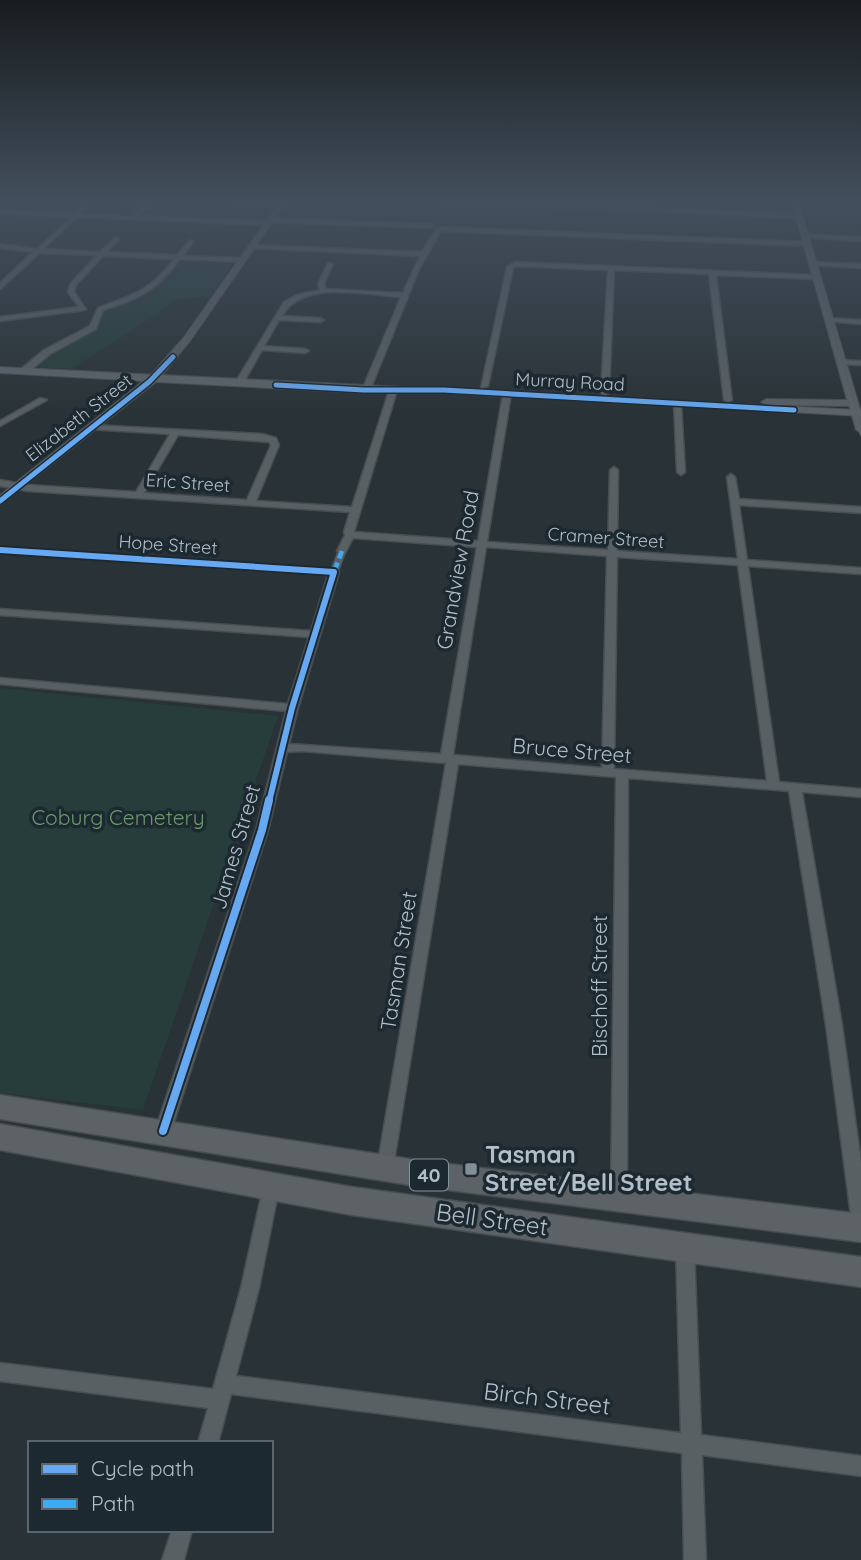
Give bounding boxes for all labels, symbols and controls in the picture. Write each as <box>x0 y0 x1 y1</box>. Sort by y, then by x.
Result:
street label: Murray Road <box>515 367 625 396</box>
street label: Elizabeth Street <box>21 369 137 466</box>
street label: Eric Street <box>145 468 231 497</box>
street label: Grandview Road <box>430 488 484 651</box>
street label: Cramer Street <box>547 522 665 553</box>
street label: Hope Street <box>118 530 218 559</box>
street label: Bruce Street <box>511 732 633 768</box>
street label: James Street <box>205 781 265 912</box>
park label: Coburg Cemetery <box>31 804 205 830</box>
street label: Tasman Street <box>374 890 422 1032</box>
street label: Bischoff Street <box>586 915 612 1057</box>
place label: Tasman Street/Bell Street <box>485 1139 693 1197</box>
road number: 40 <box>410 1160 448 1190</box>
marker: Tasman Street/Bell Street <box>463 1161 479 1177</box>
street label: Bell Street <box>434 1196 550 1242</box>
street label: Birch Street <box>482 1375 612 1421</box>
legend <box>28 1441 273 1532</box>
text: Cycle path <box>91 1455 194 1481</box>
text: Path <box>91 1490 135 1516</box>

